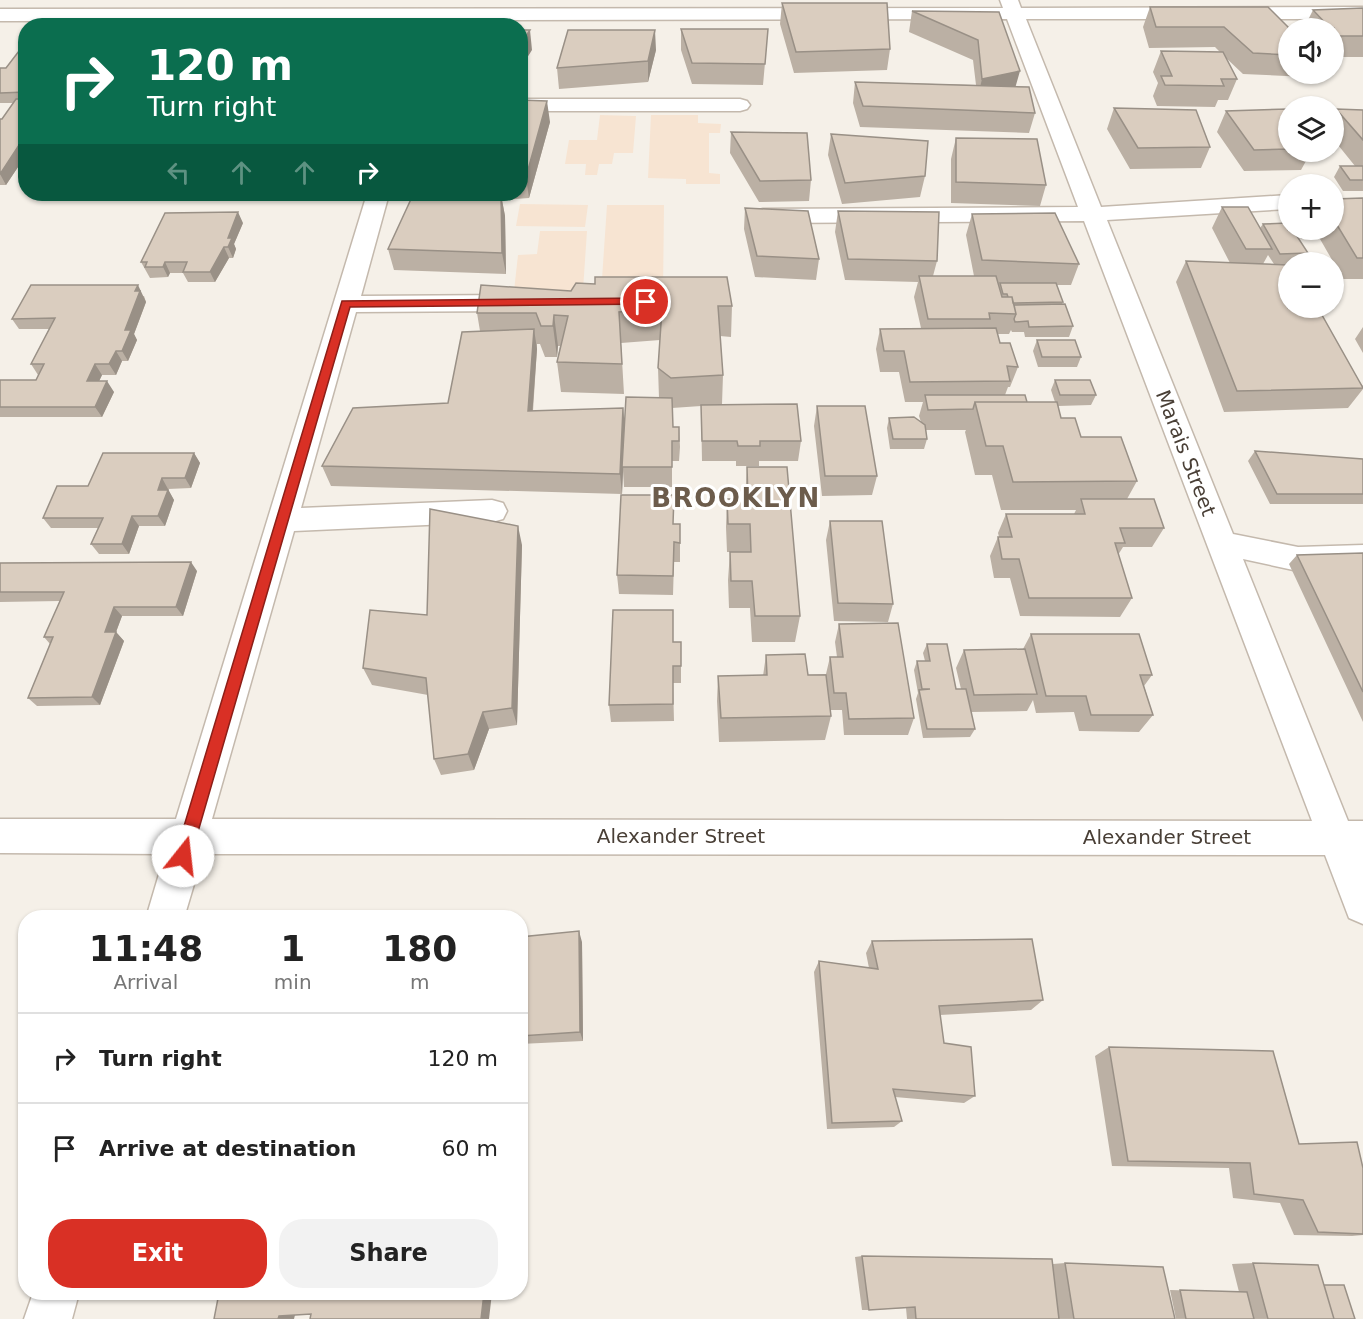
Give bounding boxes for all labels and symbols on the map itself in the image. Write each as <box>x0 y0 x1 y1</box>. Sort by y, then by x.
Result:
pin <box>620 276 671 327</box>
street label: Marais Street <box>1151 387 1221 520</box>
district label: BROOKLYN <box>651 483 821 513</box>
position arrow <box>151 824 215 888</box>
street label: Alexander Street <box>597 824 765 848</box>
street label: Alexander Street <box>1083 825 1251 849</box>

